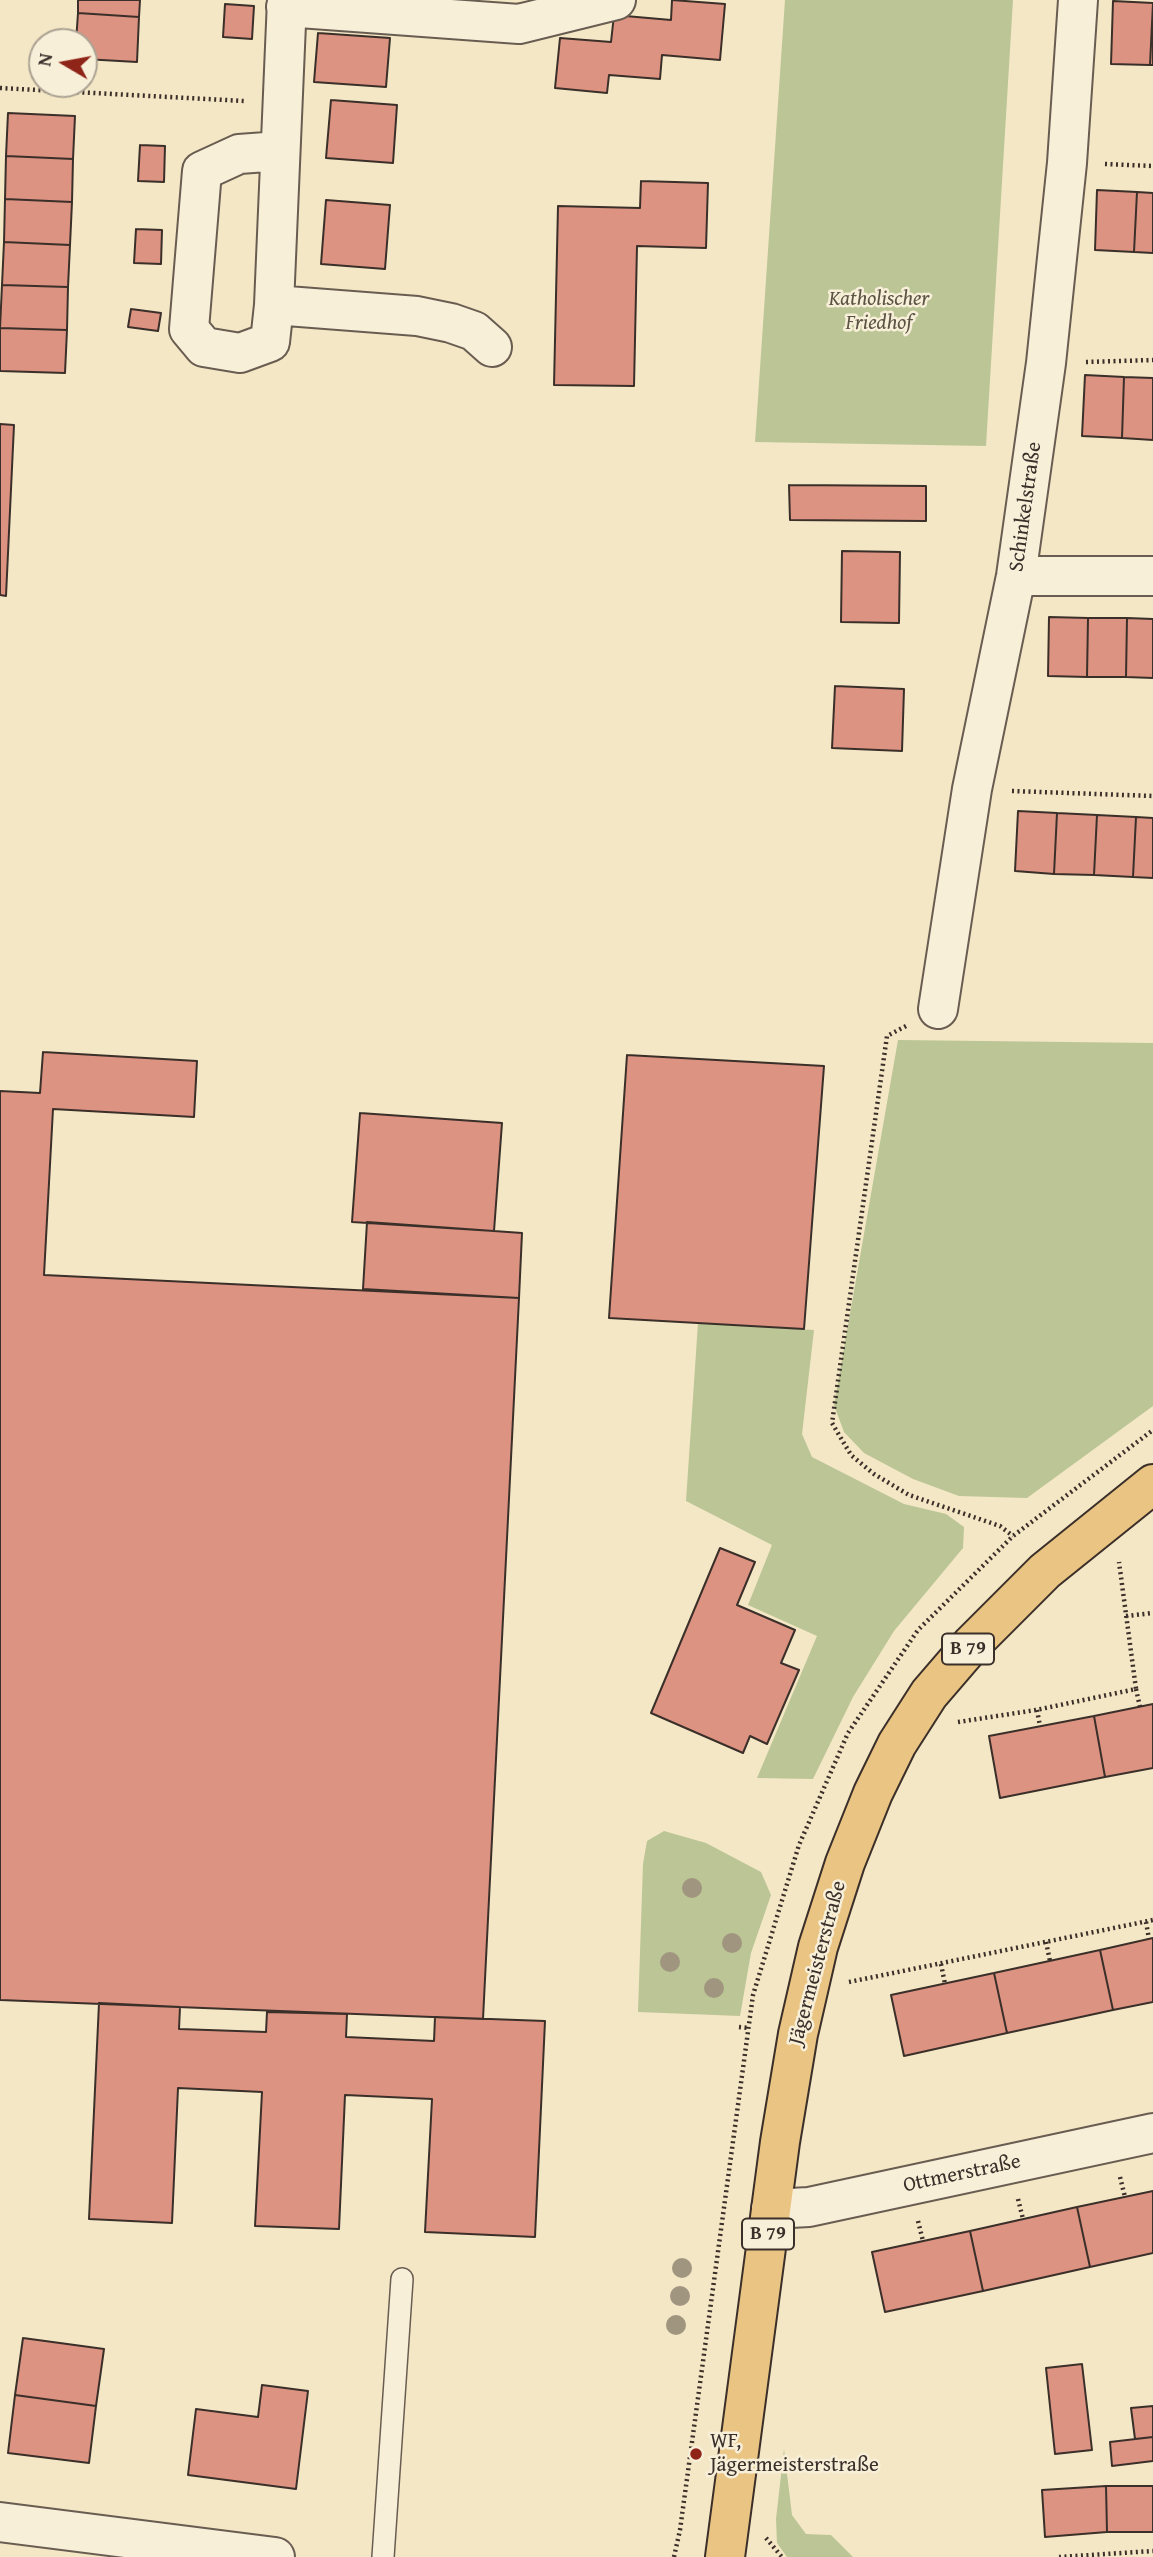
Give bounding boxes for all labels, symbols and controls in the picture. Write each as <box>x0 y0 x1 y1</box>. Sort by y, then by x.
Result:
north arrow <box>28 28 98 98</box>
text: N <box>29 51 59 68</box>
park label: Katholischer Friedhof <box>829 287 929 337</box>
street label: Schinkelstraße <box>1004 440 1048 574</box>
road number: B 79 <box>942 1634 994 1665</box>
street label: Jägermeisterstraße <box>784 1878 852 2048</box>
street label: Ottmerstraße <box>901 2149 1023 2199</box>
road number: B 79 <box>742 2218 794 2250</box>
place label: WF, Jägermeisterstraße <box>710 2429 879 2479</box>
marker: WF, Jägermeisterstraße <box>688 2446 704 2462</box>

